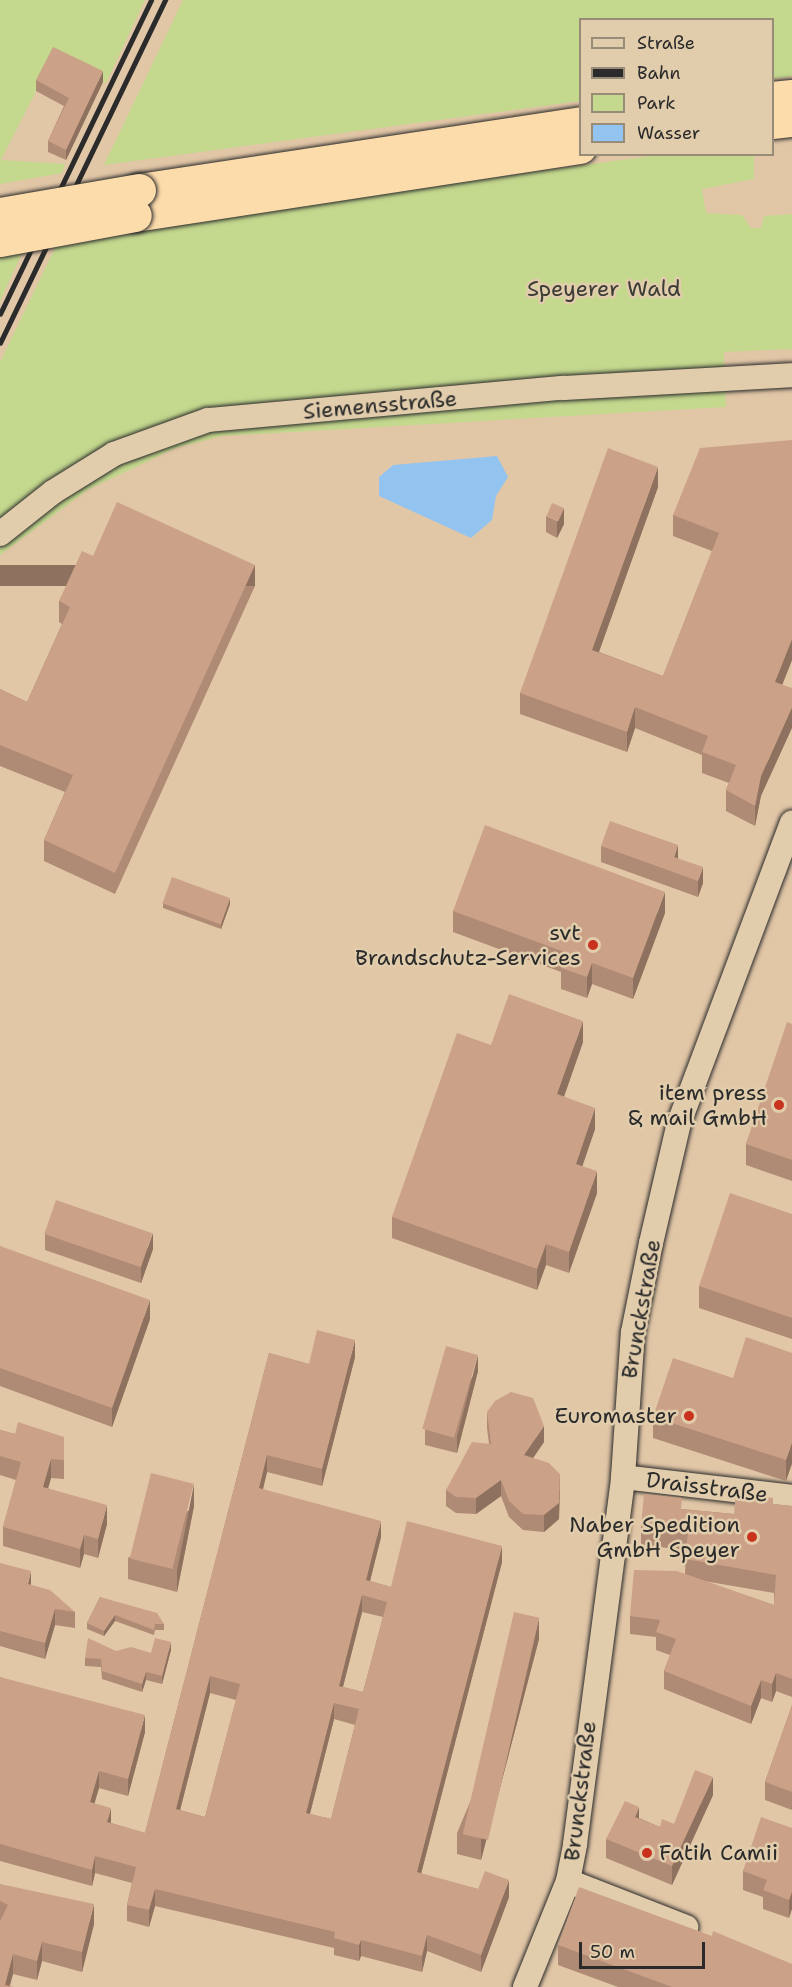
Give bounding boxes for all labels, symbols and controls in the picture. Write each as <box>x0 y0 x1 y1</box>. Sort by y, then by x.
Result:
legend <box>579 18 774 156</box>
text: Straße <box>637 31 695 55</box>
text: Bahn <box>637 61 681 85</box>
text: Park <box>637 91 676 115</box>
text: Wasser <box>637 121 700 145</box>
park label: Speyerer Wald <box>527 276 681 302</box>
street label: Siemensstraße <box>302 385 458 425</box>
place label: svt Brandschutz-Services <box>355 919 581 970</box>
marker: svt Brandschutz-Services <box>586 938 600 952</box>
place label: item press & mail GmbH <box>628 1079 767 1130</box>
marker: item press & mail GmbH <box>772 1098 786 1112</box>
street label: Brunckstraße <box>616 1237 666 1381</box>
place label: Euromaster <box>555 1403 677 1429</box>
marker: Euromaster <box>682 1409 696 1423</box>
street label: Draisstraße <box>645 1466 769 1508</box>
place label: Naber Spedition GmbH Speyer <box>569 1511 740 1562</box>
marker: Naber Spedition GmbH Speyer <box>745 1530 759 1544</box>
street label: Brunckstraße <box>558 1719 602 1863</box>
place label: Fatih Camii <box>659 1840 778 1866</box>
marker: Fatih Camii <box>640 1846 654 1860</box>
scale bar <box>582 1930 708 1968</box>
text: 50 m <box>590 1940 635 1964</box>

